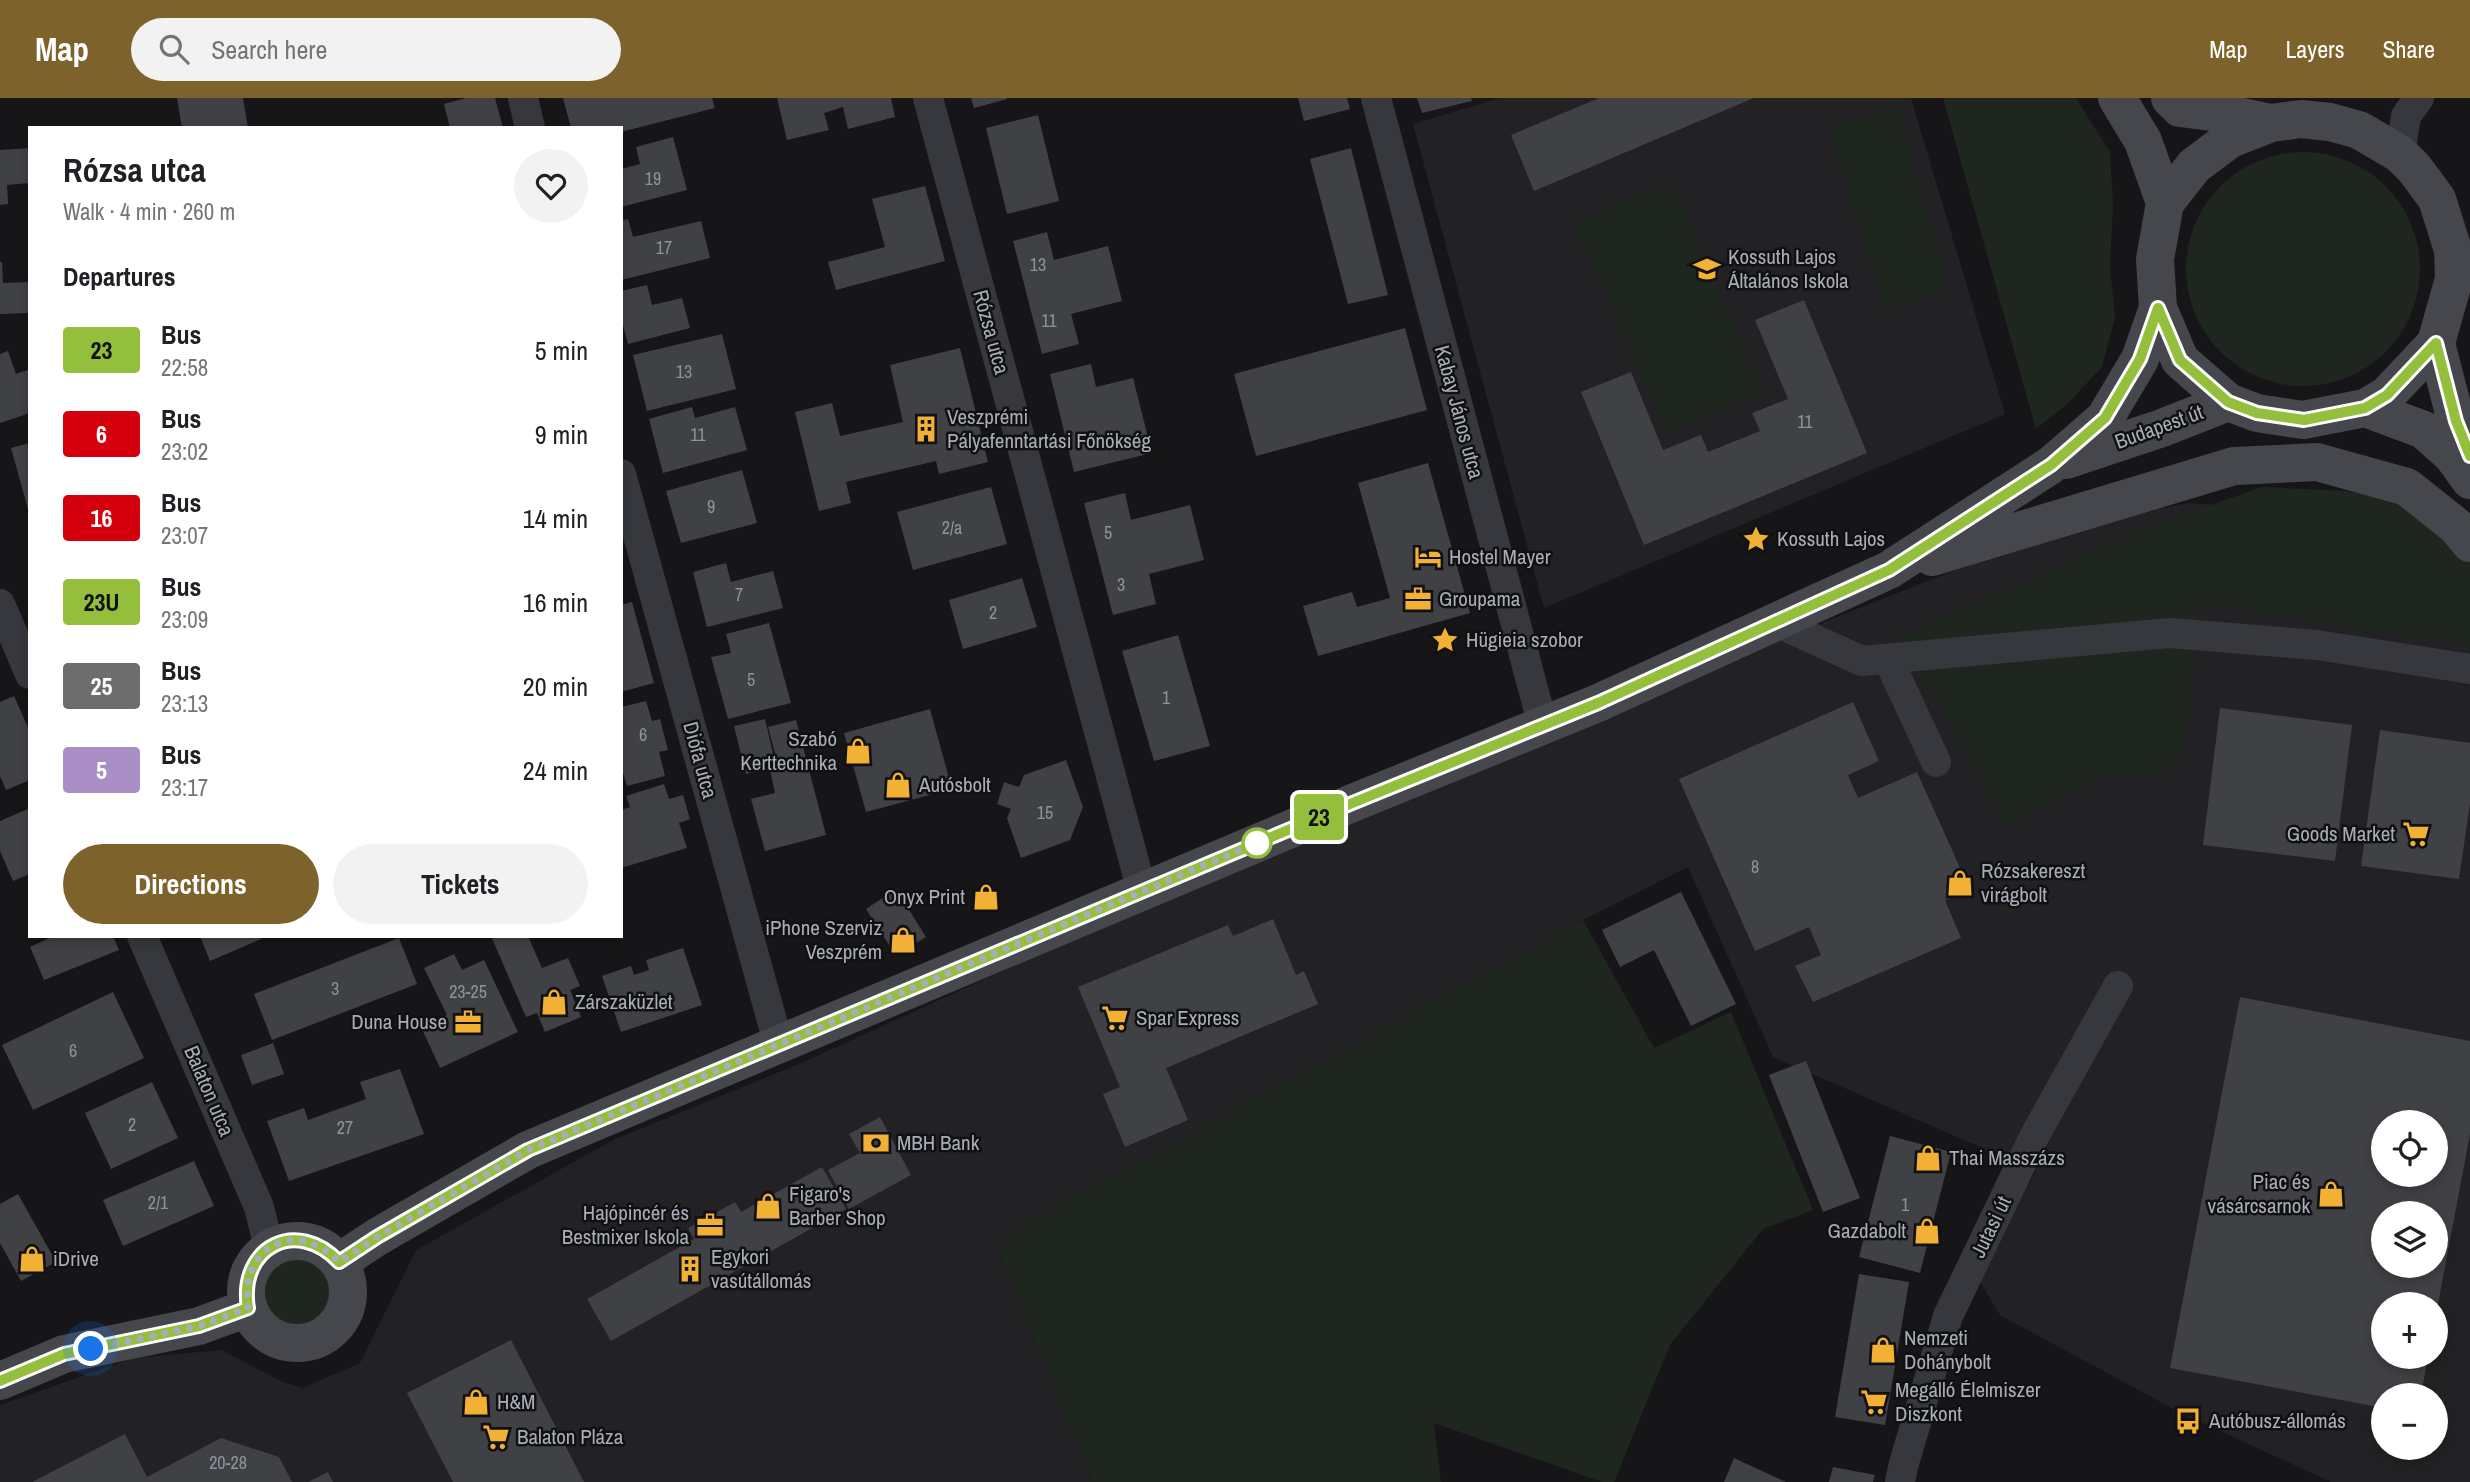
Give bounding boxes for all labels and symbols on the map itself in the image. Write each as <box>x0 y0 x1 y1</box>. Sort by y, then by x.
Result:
house number: 19 <box>645 166 661 191</box>
house number: 17 <box>656 235 672 260</box>
place label: Kossuth Lajos Általános Iskola <box>1727 242 1849 295</box>
house number: 13 <box>1030 252 1046 277</box>
school or university icon: Kossuth Lajos Általános Iskola <box>1692 254 1722 284</box>
street label: Rózsa utca <box>966 287 1017 378</box>
house number: 11 <box>1041 308 1057 333</box>
street label: Kabay János utca <box>1428 342 1491 482</box>
house number: 13 <box>676 359 692 384</box>
street label: Budapest út <box>2111 397 2207 456</box>
place label: Veszprémi Pályafenntartási Főnökség <box>947 402 1151 455</box>
house number: 11 <box>1797 409 1813 434</box>
building icon: Veszprémi Pályafenntartási Főnökség <box>911 414 941 444</box>
house number: 11 <box>690 422 706 447</box>
house number: 9 <box>707 494 715 519</box>
house number: 2/a <box>942 515 962 540</box>
house number: 5 <box>1104 520 1112 545</box>
place icon: Kossuth Lajos <box>1741 524 1771 554</box>
place label: Kossuth Lajos <box>1777 524 1885 553</box>
hotel icon: Hostel Mayer <box>1413 542 1443 572</box>
place label: Hostel Mayer <box>1449 542 1551 571</box>
house number: 3 <box>1117 572 1125 597</box>
house number: 7 <box>735 582 743 607</box>
office icon: Groupama <box>1403 584 1433 614</box>
place label: Groupama <box>1439 584 1521 613</box>
house number: 2 <box>989 600 997 625</box>
place icon: Hügieia szobor <box>1430 625 1460 655</box>
place label: Hügieia szobor <box>1466 625 1583 654</box>
house number: 5 <box>747 667 755 692</box>
house number: 1 <box>1162 685 1171 710</box>
street label: Diófa utca <box>676 718 725 802</box>
house number: 6 <box>639 722 647 747</box>
place label: Szabó Kerttechnika <box>740 724 837 777</box>
shop icon: Szabó Kerttechnika <box>843 736 873 766</box>
shop icon: Autósbolt <box>883 770 913 800</box>
place label: Autósbolt <box>918 770 991 799</box>
line badge: 23 <box>1288 794 1350 840</box>
house number: 15 <box>1037 800 1053 825</box>
place label: Goods Market <box>2287 819 2395 848</box>
supermarket icon: Goods Market <box>2401 819 2431 849</box>
unlabelled marker <box>1242 828 1272 858</box>
house number: 8 <box>1751 854 1759 879</box>
place label: Rózsakereszt virágbolt <box>1981 856 2086 909</box>
shop icon: Rózsakereszt virágbolt <box>1945 868 1975 898</box>
place label: Onyx Print <box>884 882 965 911</box>
shop icon: Onyx Print <box>971 882 1001 912</box>
place label: iPhone Szerviz Veszprém <box>765 913 882 966</box>
shop icon: iPhone Szerviz Veszprém <box>888 925 918 955</box>
house number: 3 <box>331 976 339 1001</box>
house number: 23-25 <box>449 979 487 1004</box>
shop icon: Zárszaküzlet <box>539 987 569 1017</box>
place label: Zárszaküzlet <box>575 987 673 1016</box>
supermarket icon: Spar Express <box>1100 1003 1130 1033</box>
place label: Spar Express <box>1136 1003 1239 1032</box>
place label: Duna House <box>351 1007 447 1036</box>
office icon: Duna House <box>453 1007 483 1037</box>
house number: 6 <box>69 1038 77 1063</box>
street label: Balaton utca <box>177 1041 242 1141</box>
house number: 2 <box>128 1112 136 1137</box>
house number: 27 <box>337 1115 353 1140</box>
bank icon: MBH Bank <box>861 1128 891 1158</box>
place label: MBH Bank <box>897 1128 980 1157</box>
shop icon: Thai Masszázs <box>1913 1143 1943 1173</box>
place label: Thai Masszázs <box>1949 1143 2065 1172</box>
place label: Piac és vásárcsarnok <box>2208 1167 2310 1220</box>
place label: Figaro's Barber Shop <box>789 1179 886 1232</box>
shop icon: Piac és vásárcsarnok <box>2316 1179 2346 1209</box>
house number: 2/1 <box>148 1190 169 1215</box>
shop icon: Figaro's Barber Shop <box>753 1191 783 1221</box>
street label: Jutasi út <box>1963 1191 2018 1262</box>
house number: 1 <box>1901 1192 1910 1217</box>
place label: Hajópincér és Bestmixer Iskola <box>562 1198 689 1251</box>
office icon: Hajópincér és Bestmixer Iskola <box>695 1210 725 1240</box>
place label: Gazdabolt <box>1828 1216 1906 1245</box>
shop icon: Gazdabolt <box>1912 1216 1942 1246</box>
place label: Egykori vasútállomás <box>711 1242 812 1295</box>
shop icon: iDrive <box>17 1244 47 1274</box>
place label: iDrive <box>53 1244 99 1273</box>
building icon: Egykori vasútállomás <box>675 1254 705 1284</box>
place label: Nemzeti Dohánybolt <box>1904 1323 1991 1376</box>
your location <box>73 1331 108 1366</box>
shop icon: Nemzeti Dohánybolt <box>1868 1335 1898 1365</box>
place label: Megálló Élelmiszer Diszkont <box>1895 1375 2041 1428</box>
shop icon: H&M <box>461 1387 491 1417</box>
place label: H&M <box>497 1387 535 1416</box>
supermarket icon: Megálló Élelmiszer Diszkont <box>1859 1387 1889 1417</box>
bus stop icon: Autóbusz-állomás <box>2173 1406 2203 1436</box>
place label: Autóbusz-állomás <box>2208 1406 2346 1435</box>
supermarket icon: Balaton Pláza <box>481 1422 511 1452</box>
place label: Balaton Pláza <box>517 1422 624 1451</box>
house number: 20-28 <box>209 1450 247 1475</box>

